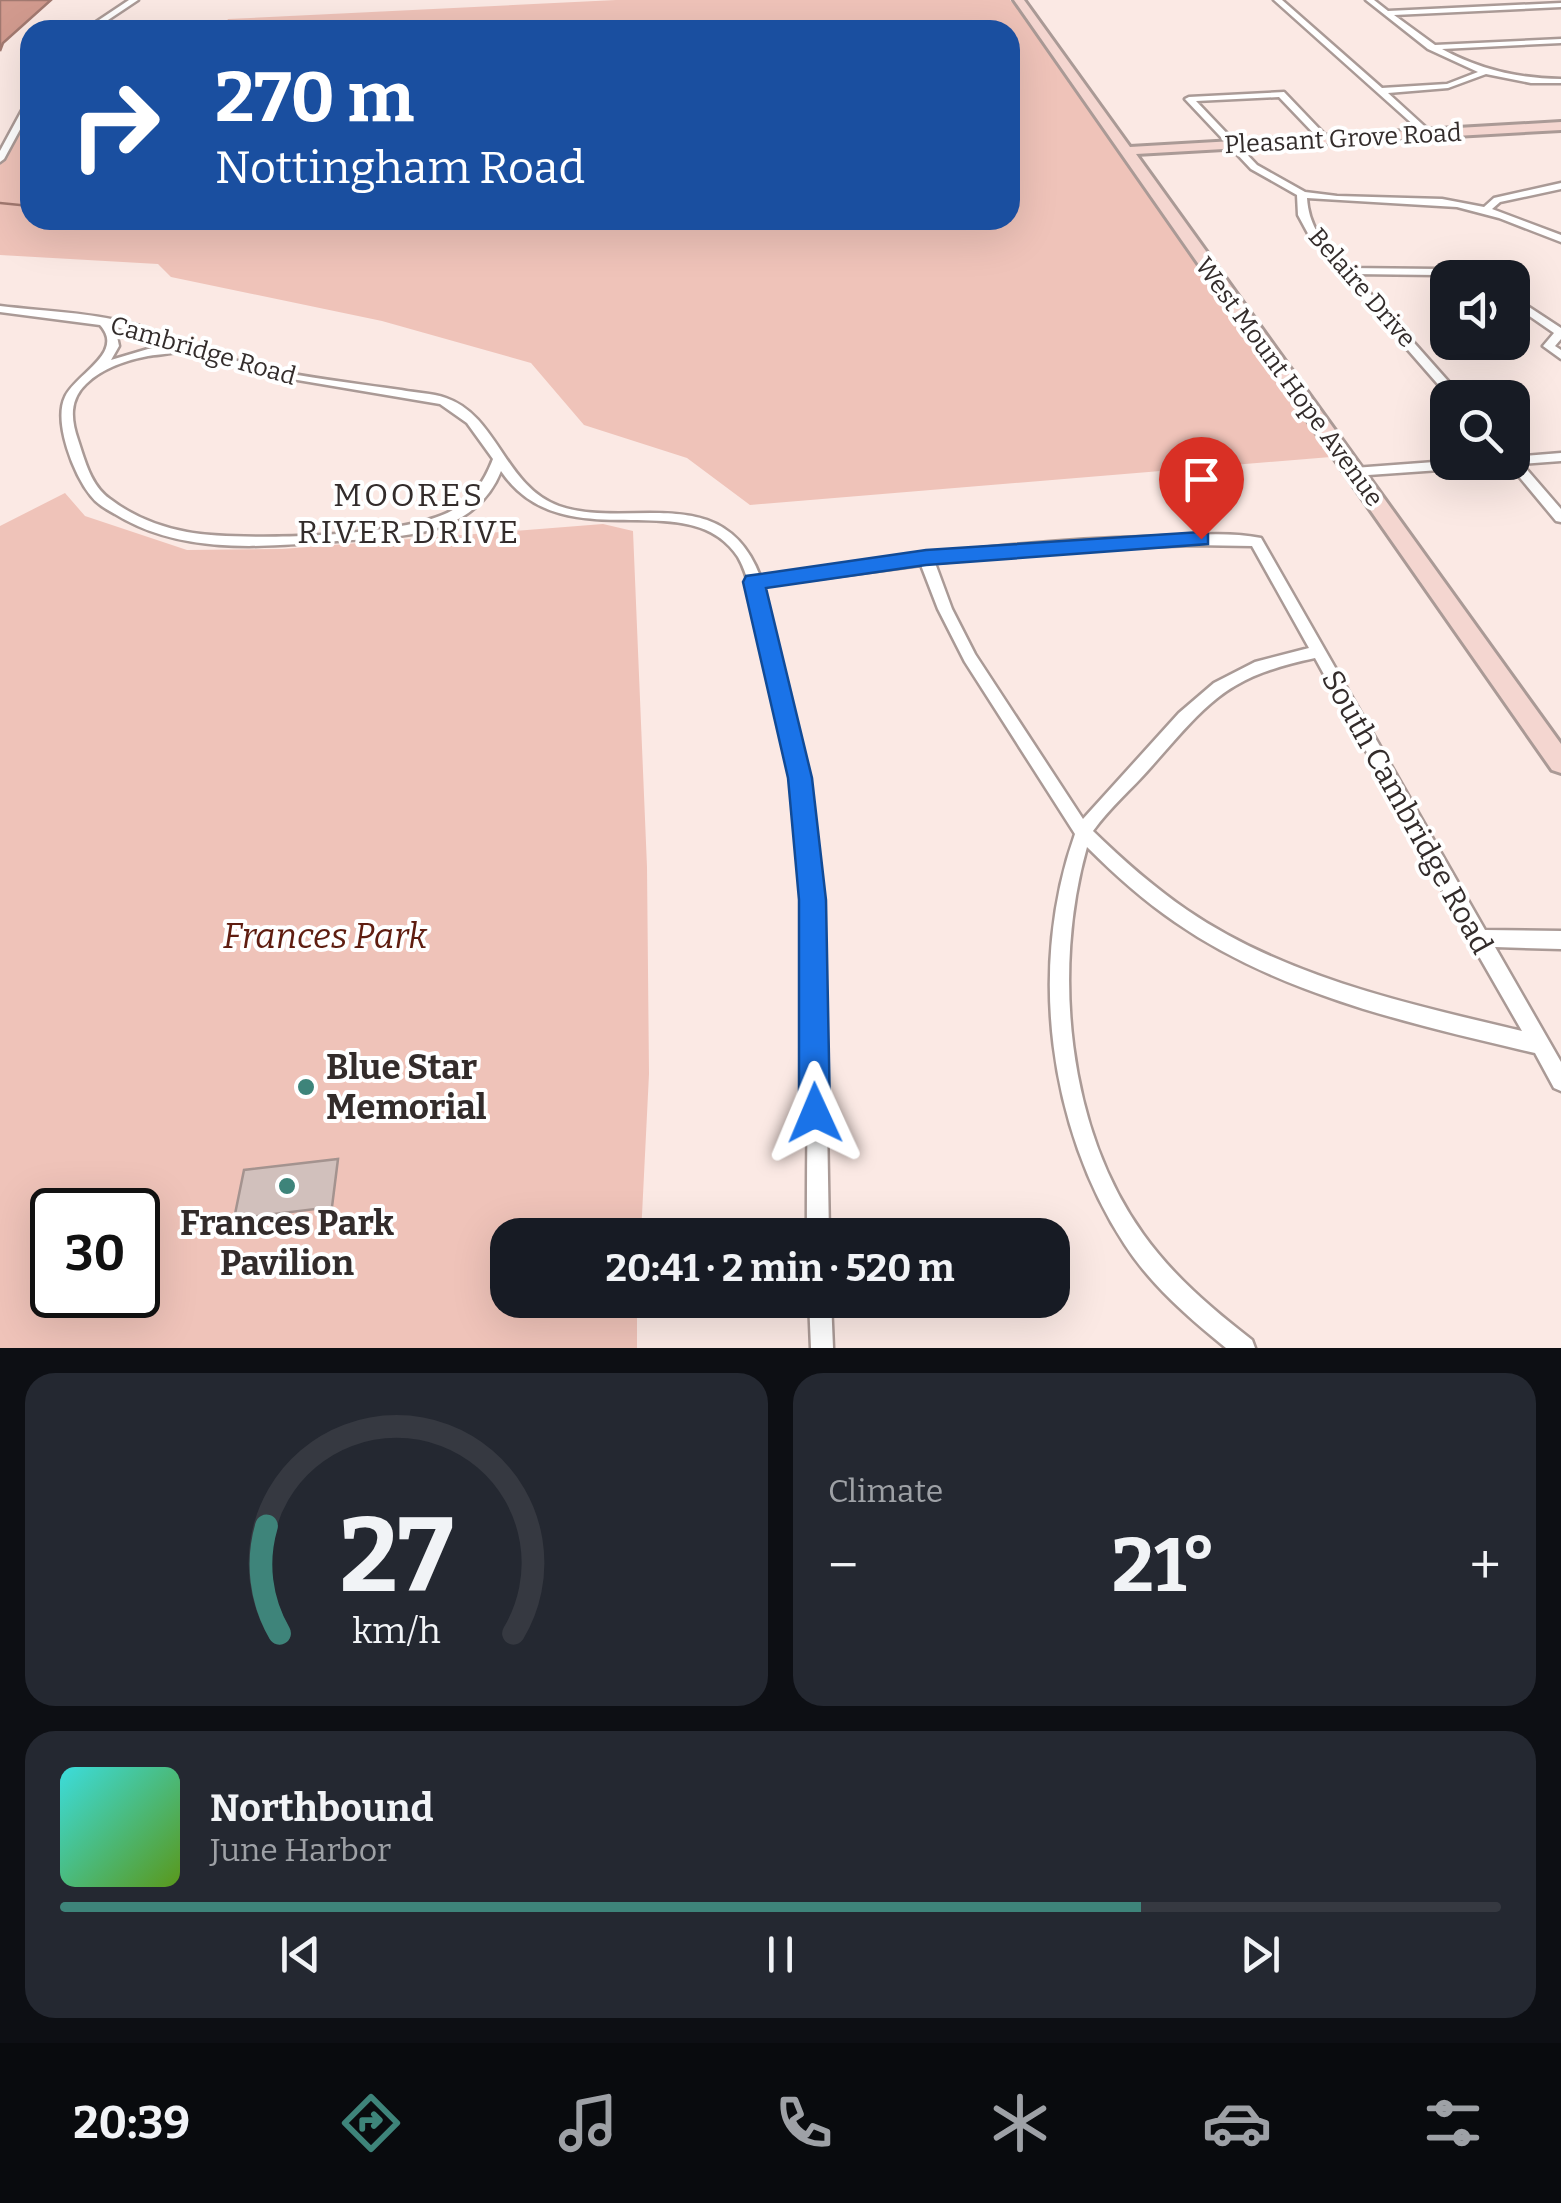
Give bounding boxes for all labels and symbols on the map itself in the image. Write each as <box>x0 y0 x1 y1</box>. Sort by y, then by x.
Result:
street label: Pleasant Grove Road <box>1224 118 1463 160</box>
street label: Belaire Drive <box>1302 222 1422 354</box>
street label: West Mount Hope Avenue <box>1189 252 1389 512</box>
street label: Cambridge Road <box>107 310 299 392</box>
pin <box>1159 437 1244 540</box>
district label: MOORES RIVER DRIVE <box>297 476 521 551</box>
street label: South Cambridge Road <box>1314 664 1500 960</box>
park label: Frances Park <box>223 915 428 957</box>
place label: Blue Star Memorial <box>326 1046 487 1128</box>
position arrow <box>763 1061 867 1165</box>
marker: Blue Star Memorial <box>295 1076 317 1098</box>
marker: Frances Park Pavilion <box>276 1175 298 1197</box>
speed limit sign: 30 <box>30 1188 160 1318</box>
place label: Frances Park Pavilion <box>180 1202 394 1284</box>

